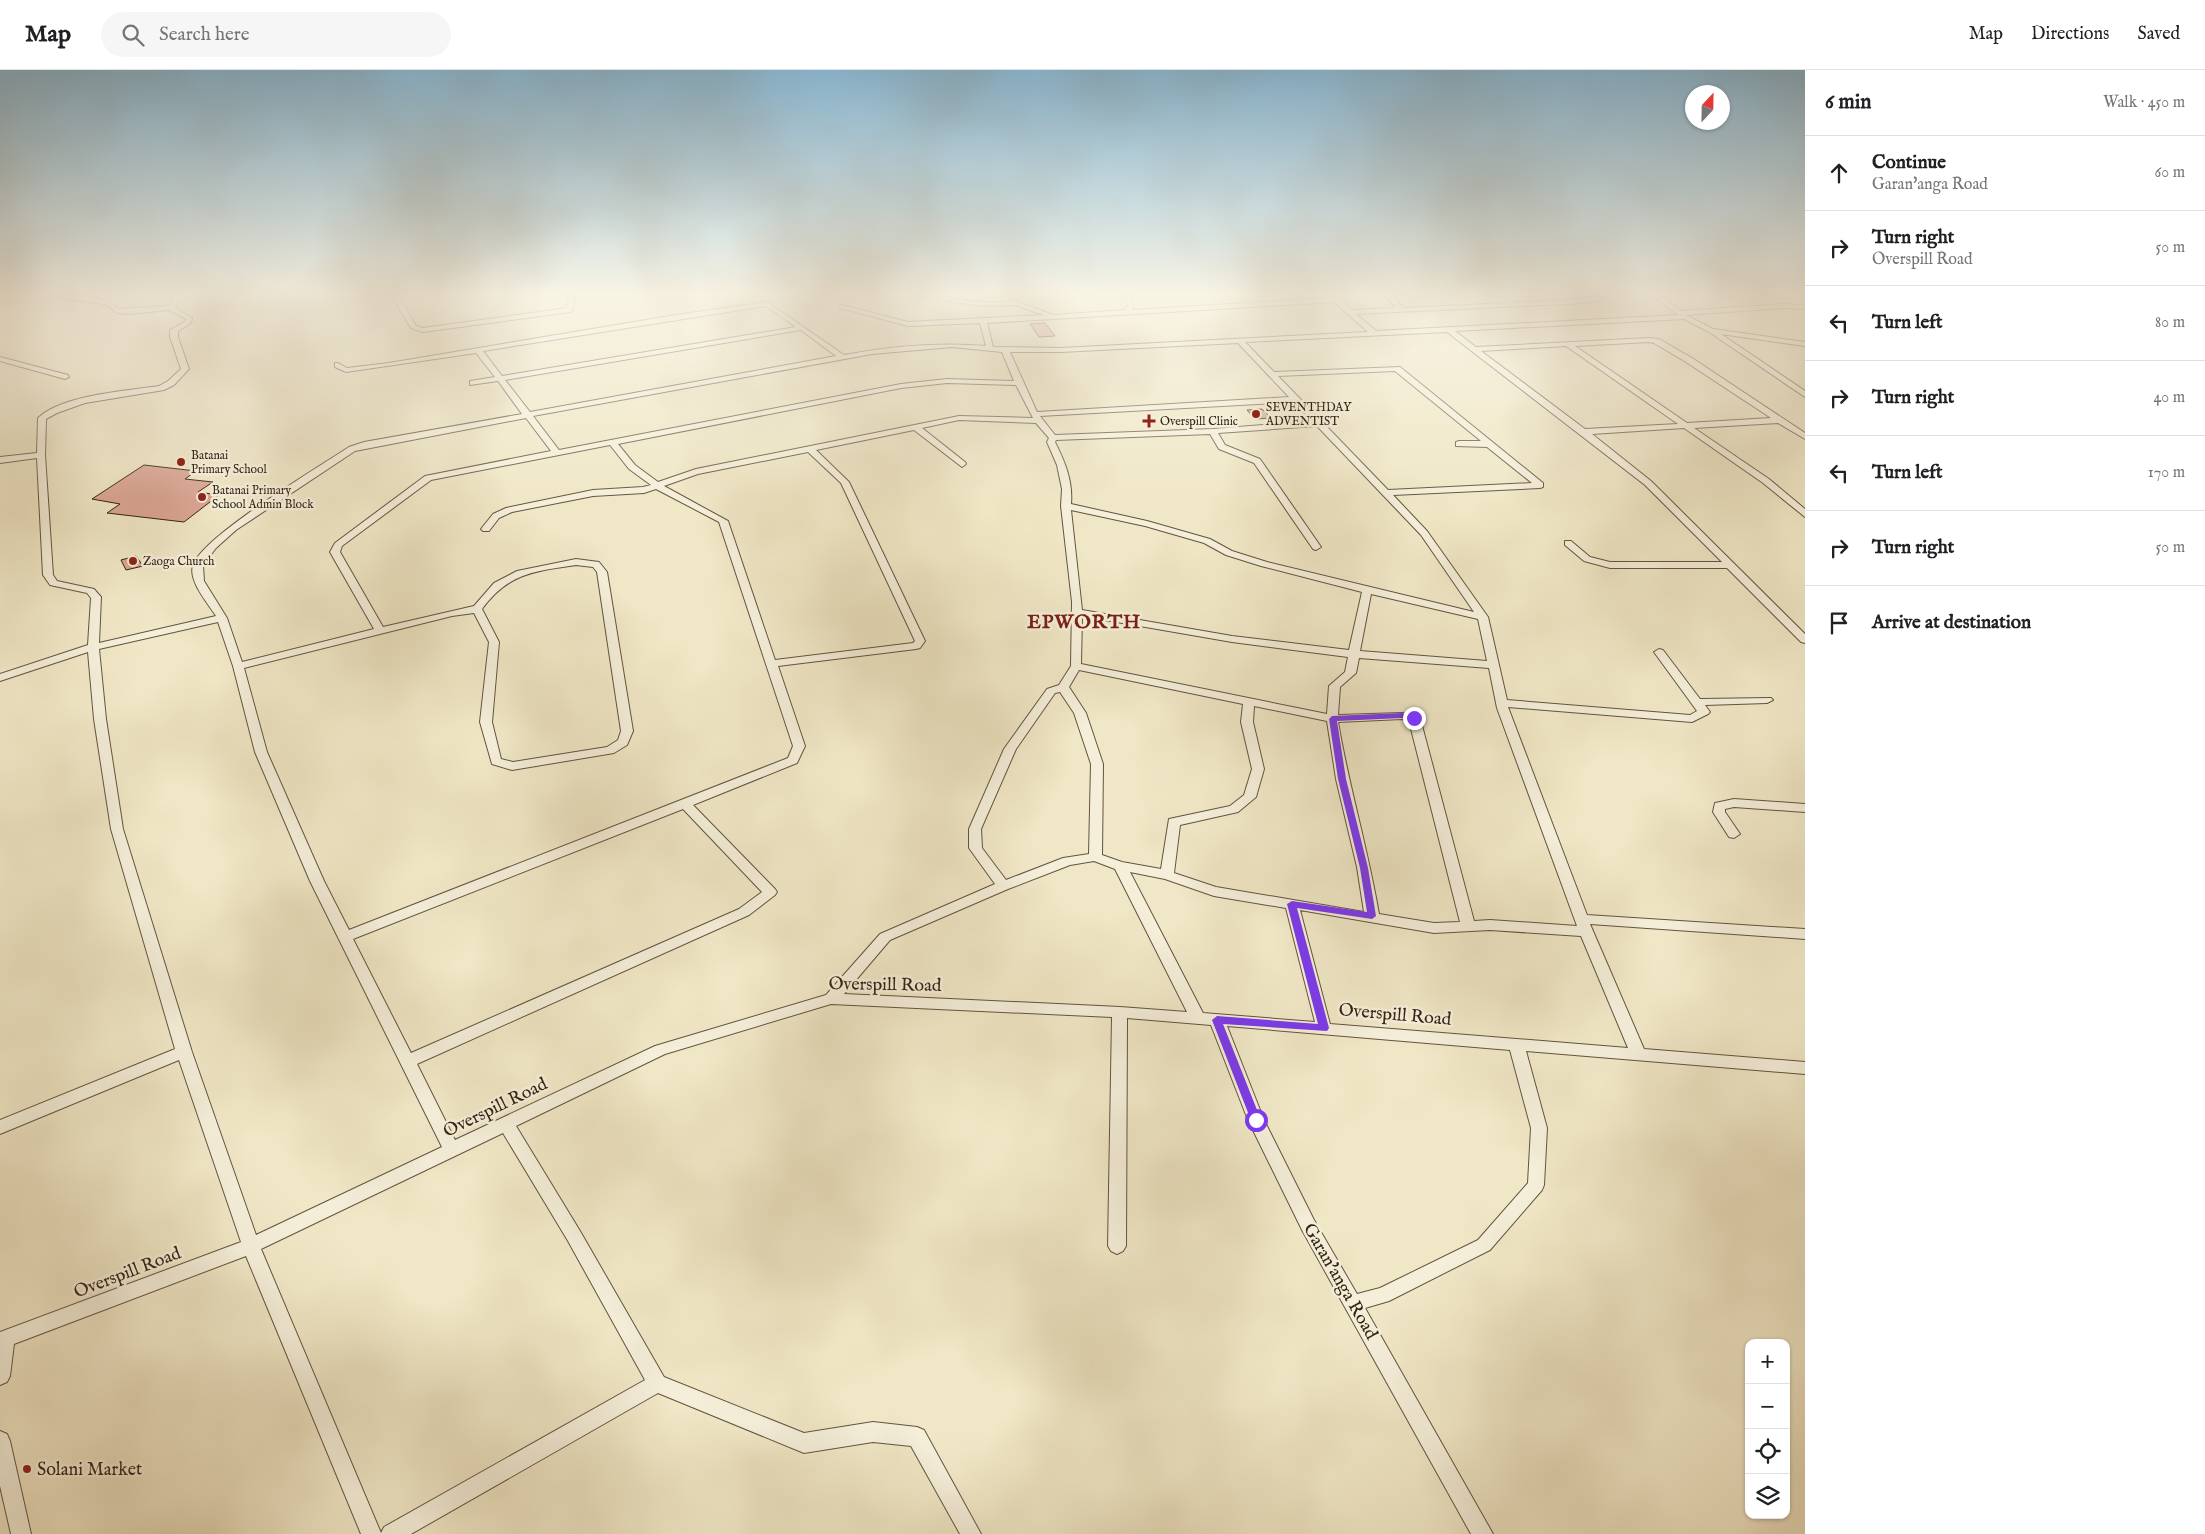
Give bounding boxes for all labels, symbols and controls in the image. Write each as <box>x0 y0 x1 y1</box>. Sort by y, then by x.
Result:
search box <box>101 12 451 57</box>
text: Map <box>25 19 71 50</box>
icon: search <box>119 21 147 49</box>
text: Search here <box>159 23 250 47</box>
text: Map <box>1969 23 2003 46</box>
text: Directions <box>2031 23 2109 46</box>
text: Saved <box>2137 23 2180 46</box>
north arrow <box>1685 85 1730 130</box>
text: 6 min <box>1825 89 1871 116</box>
text: Walk · 450 m <box>2103 93 2185 113</box>
text: Continue <box>1872 151 1946 175</box>
icon: ahead <box>1825 159 1853 187</box>
text: 60 m <box>2155 163 2185 183</box>
text: Garan'anga Road <box>1872 175 1988 195</box>
text: Turn right <box>1872 226 1954 250</box>
icon: right <box>1825 234 1853 262</box>
text: 50 m <box>2156 238 2185 258</box>
text: Overspill Road <box>1872 250 1972 270</box>
icon: left <box>1825 309 1853 337</box>
text: Turn left <box>1872 311 1943 335</box>
text: 80 m <box>2155 313 2185 333</box>
icon: right <box>1825 384 1853 412</box>
text: Turn right <box>1872 386 1954 410</box>
text: 40 m <box>2153 388 2185 408</box>
place label: SEVENTHDAY ADVENTIST <box>1265 400 1352 429</box>
marker: SEVENTHDAY ADVENTIST <box>1250 408 1262 420</box>
marker: Overspill Clinic <box>1142 414 1156 428</box>
place label: Overspill Clinic <box>1160 414 1238 430</box>
place label: Batanai Primary School <box>191 448 267 477</box>
marker: Batanai Primary School <box>175 456 187 468</box>
icon: left <box>1825 459 1853 487</box>
text: Turn left <box>1872 461 1943 485</box>
text: 170 m <box>2148 463 2185 483</box>
place label: Batanai Primary School Admin Block <box>212 483 314 512</box>
marker: Batanai Primary School Admin Block <box>196 491 208 503</box>
icon: right <box>1825 534 1853 562</box>
text: Turn right <box>1872 536 1954 560</box>
text: 50 m <box>2156 538 2185 558</box>
place label: Zaoga Church <box>143 554 215 569</box>
marker: Zaoga Church <box>127 555 139 567</box>
icon: arrive <box>1825 609 1853 637</box>
district label: EPWORTH <box>1027 610 1141 635</box>
text: Arrive at destination <box>1872 611 2031 635</box>
route end <box>1403 707 1426 730</box>
street label: Overspill Road <box>828 973 942 998</box>
street label: Overspill Road <box>1338 999 1453 1032</box>
street label: Overspill Road <box>440 1073 552 1143</box>
route start <box>1245 1109 1268 1132</box>
street label: Garan'anga Road <box>1297 1220 1382 1344</box>
street label: Overspill Road <box>71 1242 185 1304</box>
map controls <box>1745 1339 1790 1519</box>
button: + <box>1745 1339 1790 1384</box>
button: − <box>1745 1384 1790 1429</box>
button: locate <box>1745 1429 1790 1474</box>
place label: Solani Market <box>37 1459 142 1482</box>
marker: Solani Market <box>21 1463 33 1475</box>
button: layers <box>1745 1474 1790 1519</box>

